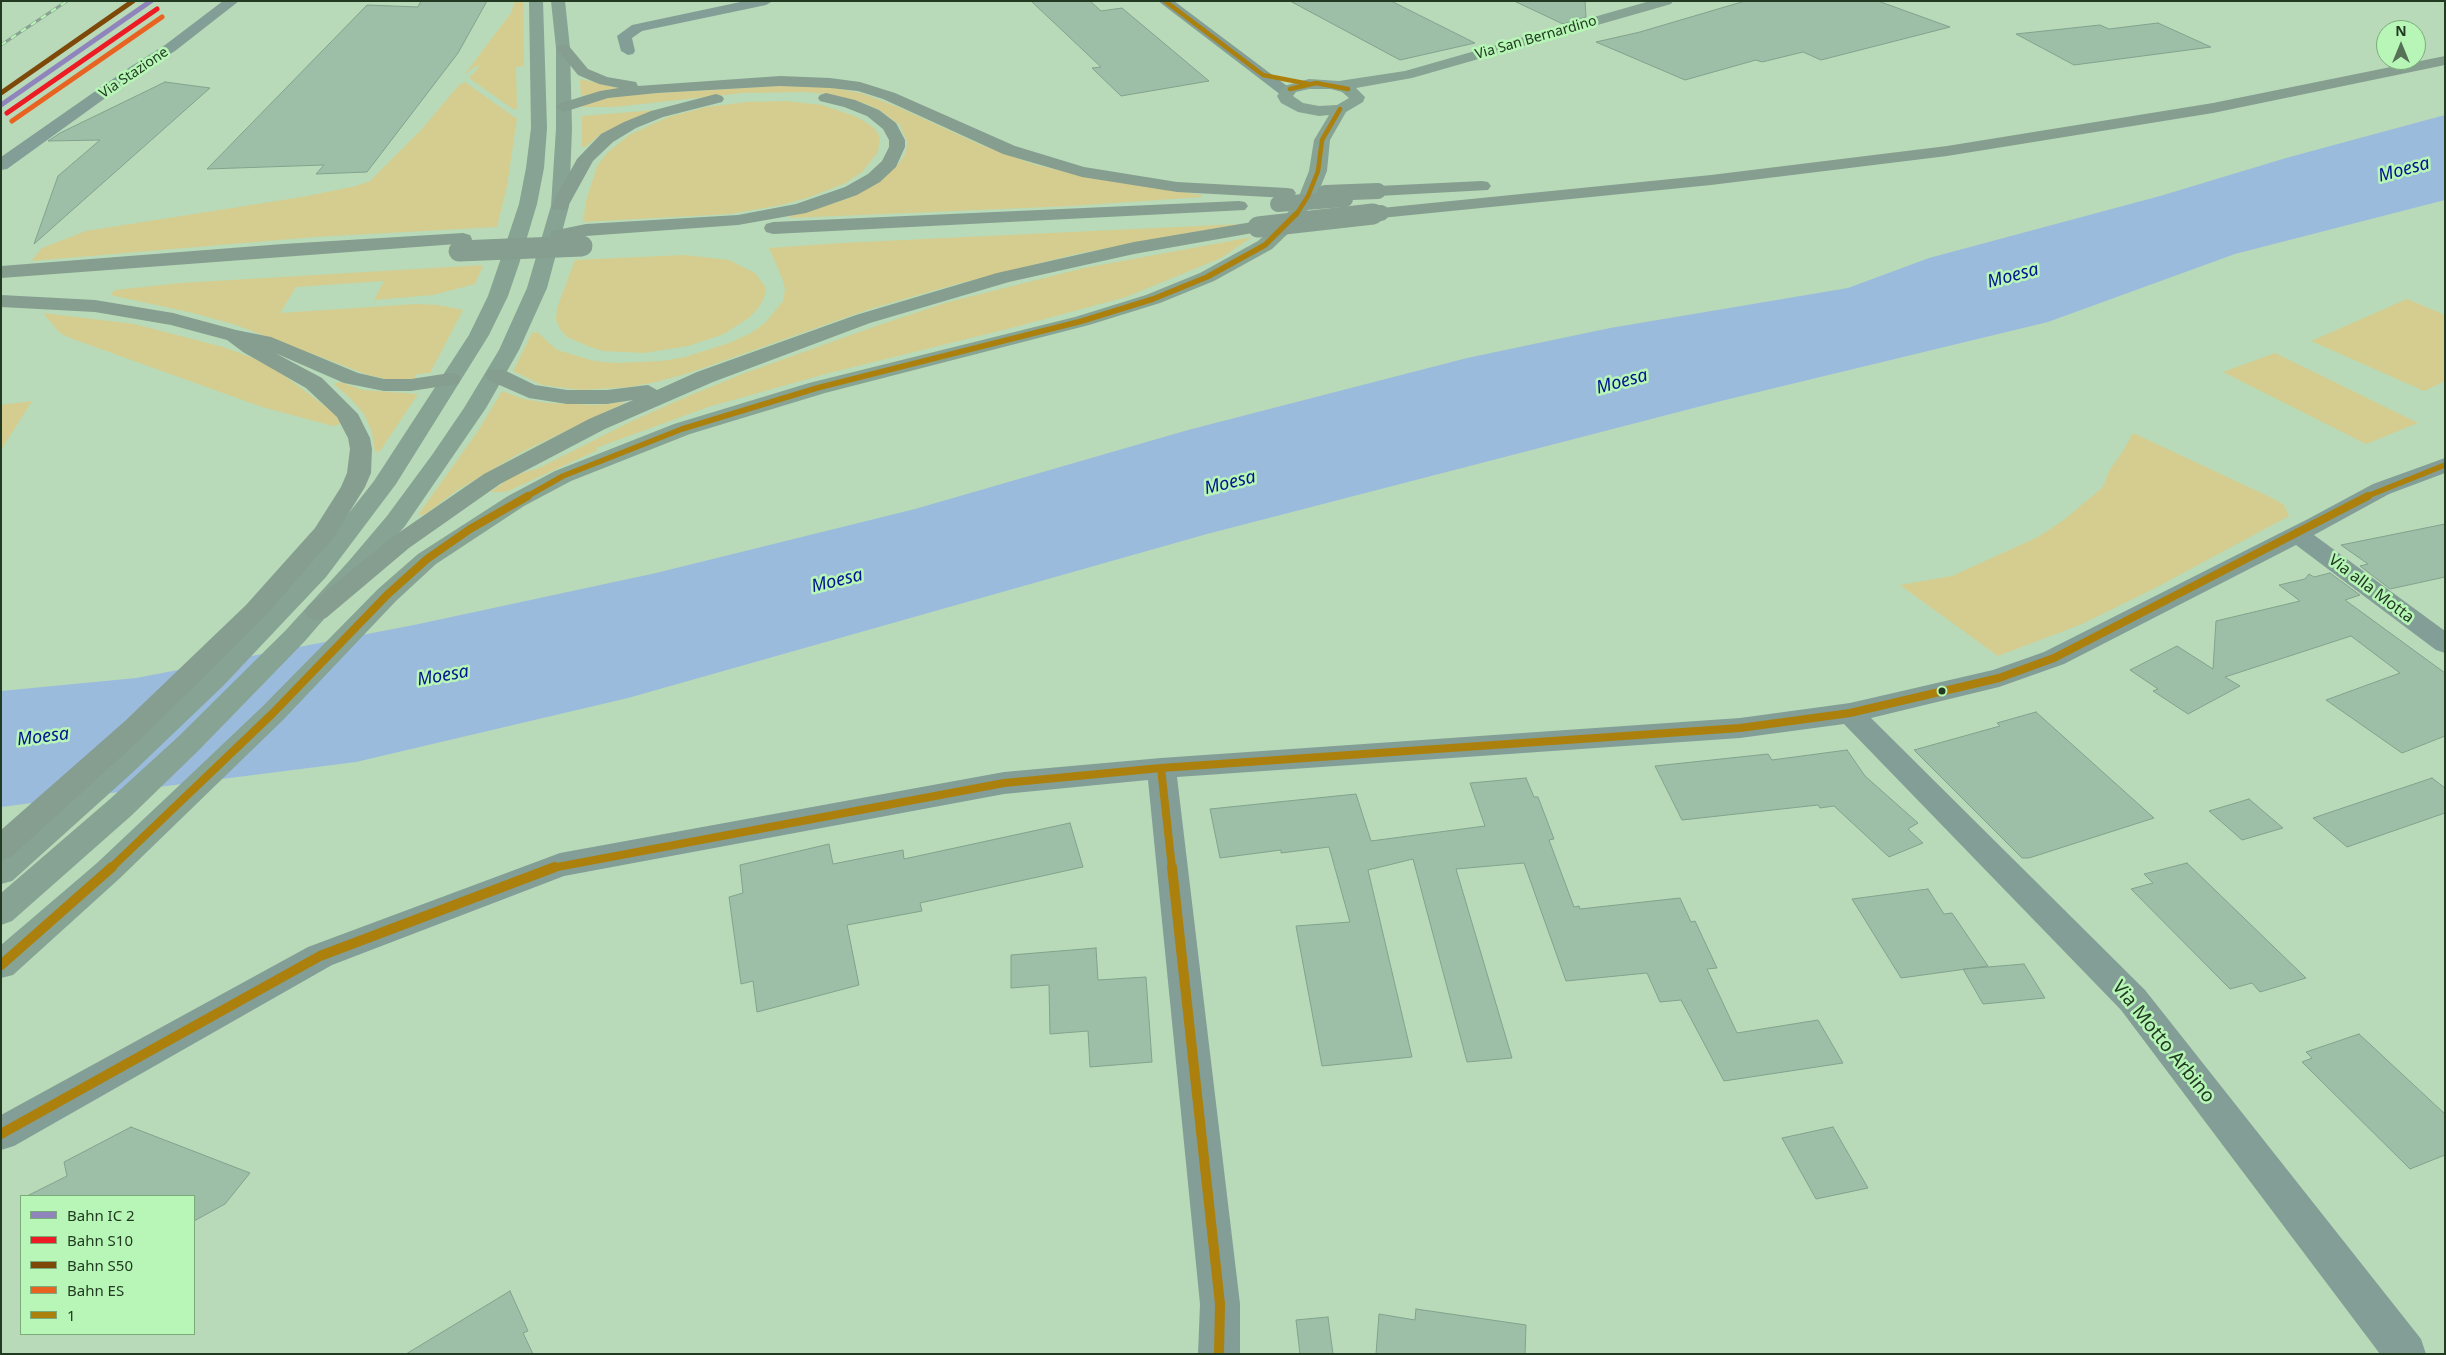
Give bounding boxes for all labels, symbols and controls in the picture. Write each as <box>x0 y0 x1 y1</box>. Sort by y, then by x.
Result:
street label: Via San Bernardino <box>1473 13 1599 63</box>
north arrow <box>2376 20 2426 70</box>
text: N <box>2395 21 2407 40</box>
street label: Via Stazione <box>96 44 172 102</box>
water label: Moesa <box>2376 153 2432 187</box>
water label: Moesa <box>1985 259 2041 293</box>
water label: Moesa <box>1594 365 1650 399</box>
water label: Moesa <box>1202 466 1258 500</box>
street label: Via alla Motta <box>2325 551 2417 627</box>
water label: Moesa <box>809 564 865 598</box>
water label: Moesa <box>415 661 471 691</box>
unlabelled marker <box>1937 686 1947 696</box>
water label: Moesa <box>16 723 70 751</box>
street label: Via Motto Arbino <box>2107 976 2219 1108</box>
legend <box>20 1195 195 1335</box>
text: Bahn IC 2 <box>67 1205 135 1225</box>
text: Bahn S10 <box>67 1230 133 1250</box>
text: Bahn S50 <box>67 1255 133 1275</box>
text: Bahn ES <box>67 1280 124 1300</box>
text: 1 <box>67 1305 76 1325</box>

